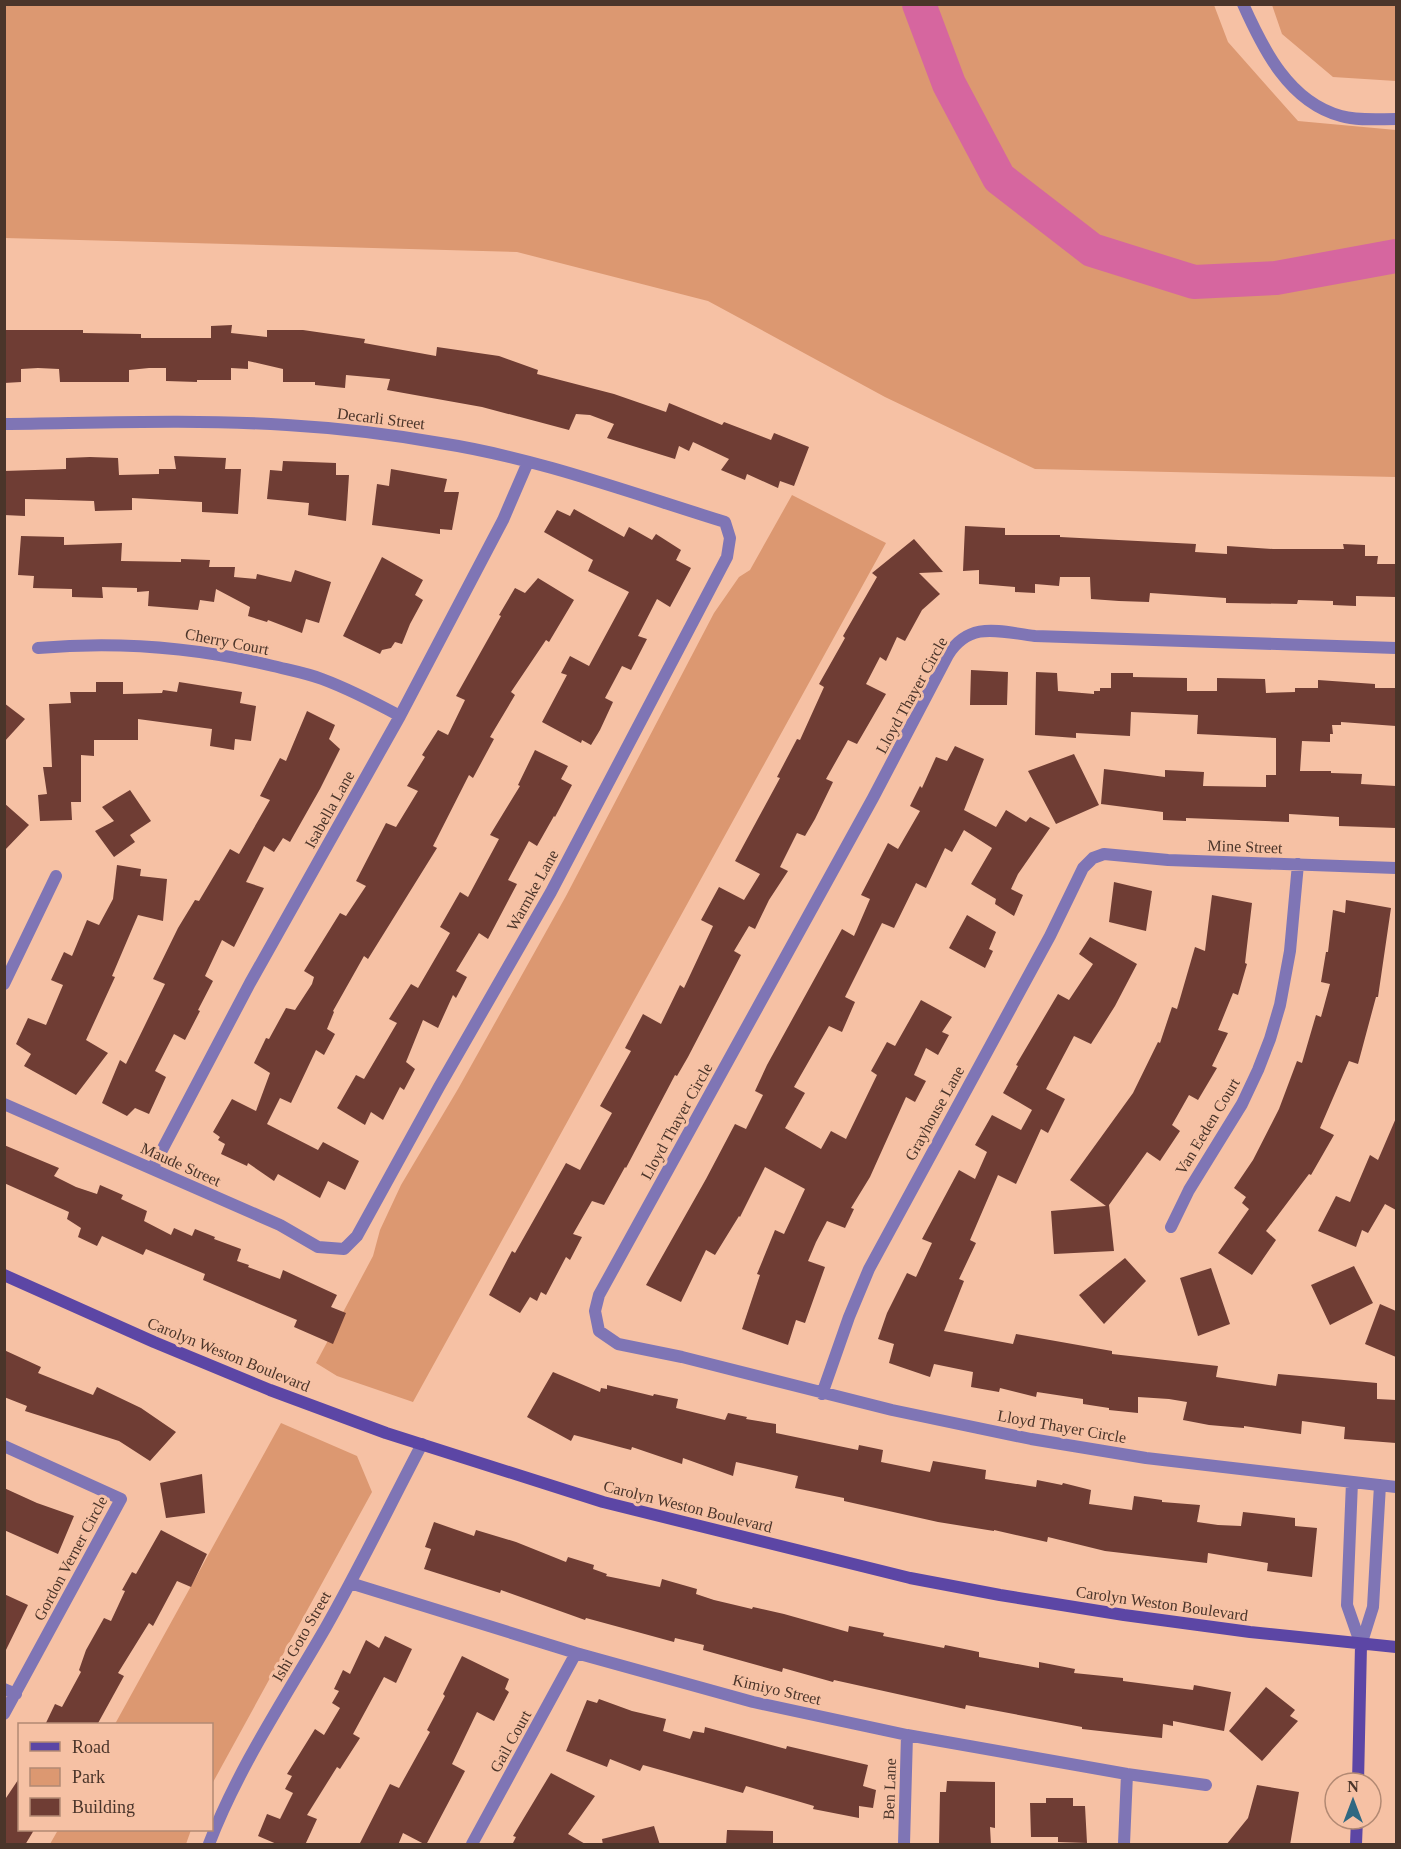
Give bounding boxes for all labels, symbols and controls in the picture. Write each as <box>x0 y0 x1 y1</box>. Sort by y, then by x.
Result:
street label: Decarli Street <box>336 405 426 432</box>
street label: Cherry Court <box>183 625 271 659</box>
street label: Lloyd Thayer Circle <box>872 634 951 757</box>
street label: Isabella Lane <box>301 768 358 851</box>
street label: Mine Street <box>1207 837 1283 856</box>
street label: Warmke Lane <box>503 847 562 934</box>
street label: Lloyd Thayer Circle <box>637 1060 716 1183</box>
street label: Grayhouse Lane <box>901 1063 968 1164</box>
street label: Van Eeden Court <box>1172 1075 1243 1177</box>
street label: Maude Street <box>138 1139 224 1190</box>
street label: Carolyn Weston Boulevard <box>145 1314 312 1396</box>
street label: Lloyd Thayer Circle <box>996 1407 1128 1447</box>
street label: Carolyn Weston Boulevard <box>601 1477 774 1537</box>
street label: Gordon Verner Circle <box>30 1493 110 1623</box>
street label: Carolyn Weston Boulevard <box>1075 1583 1249 1625</box>
street label: Ishi Goto Street <box>269 1588 334 1684</box>
street label: Kimiyo Street <box>731 1671 823 1709</box>
street label: Gail Court <box>487 1707 535 1775</box>
legend <box>18 1723 213 1831</box>
text: Road <box>72 1737 110 1757</box>
street label: Ben Lane <box>880 1758 899 1820</box>
text: Park <box>72 1767 105 1787</box>
north arrow <box>1323 1771 1383 1831</box>
text: N <box>1347 1778 1359 1795</box>
text: Building <box>72 1797 135 1817</box>

